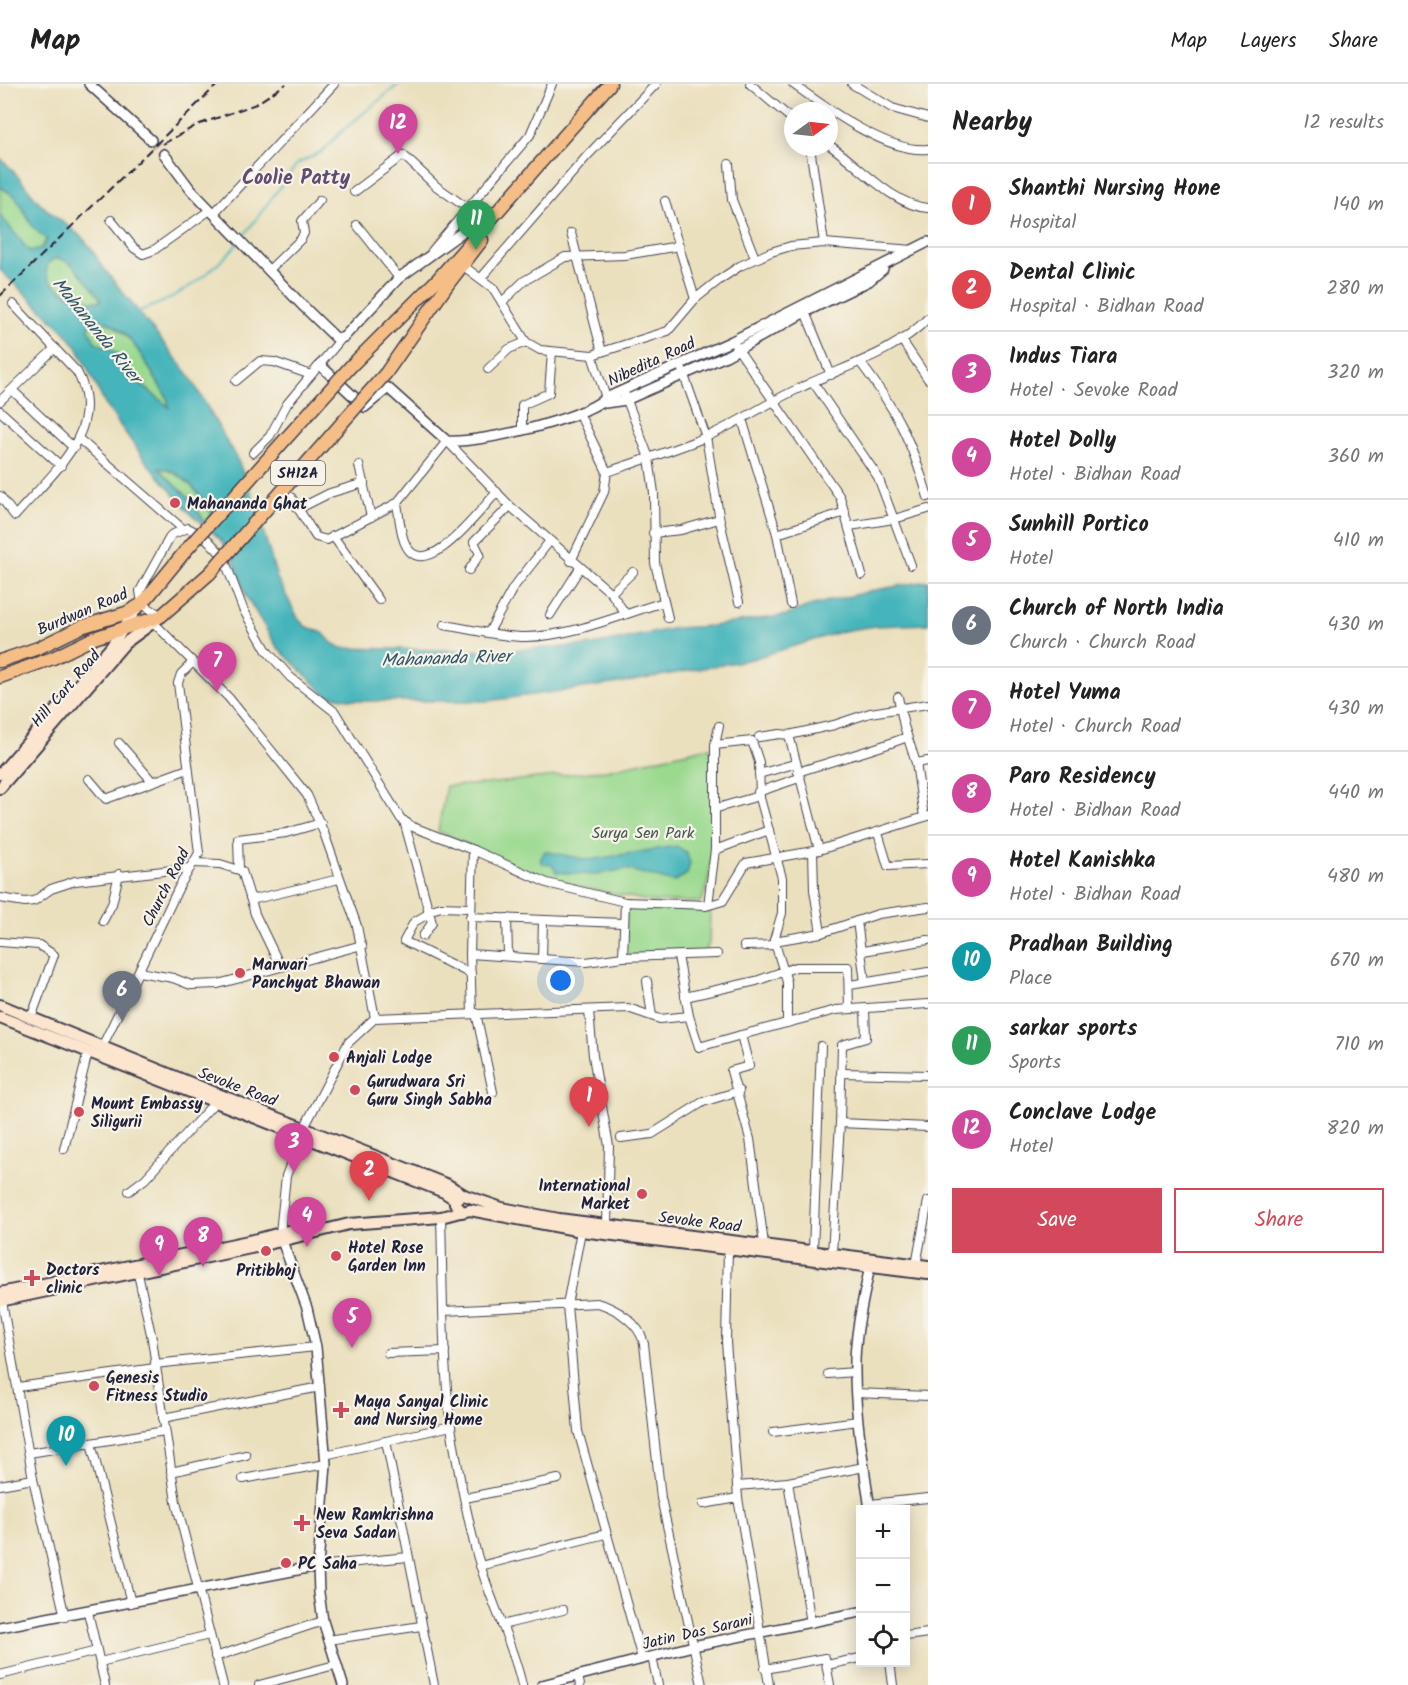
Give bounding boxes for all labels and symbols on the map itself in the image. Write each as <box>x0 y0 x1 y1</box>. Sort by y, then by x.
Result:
north arrow <box>784 102 838 156</box>
pin: 12 <box>378 104 418 154</box>
district label: Coolie Patty <box>242 163 351 195</box>
pin: 11 <box>456 200 496 250</box>
water label: Mahananda River <box>44 272 150 394</box>
street label: Nibedita Road <box>604 331 701 394</box>
road number: SH12A <box>271 461 325 485</box>
place label: Mahananda Ghat <box>187 492 308 517</box>
marker: Mahananda Ghat <box>168 496 182 510</box>
street label: Burdwan Road <box>33 582 133 643</box>
pin: 7 <box>198 642 236 692</box>
water label: Mahananda River <box>381 643 515 676</box>
street label: Hill Cart Road <box>25 644 108 733</box>
park label: Surya Sen Park <box>592 821 695 846</box>
street label: Church Road <box>136 843 197 931</box>
place label: Marwari Panchyat Bhawan <box>252 953 380 996</box>
marker: Marwari Panchyat Bhawan <box>233 966 247 980</box>
your location <box>546 966 575 995</box>
pin: 6 <box>102 972 142 1021</box>
place label: Anjali Lodge <box>346 1046 432 1071</box>
marker: Anjali Lodge <box>327 1050 341 1064</box>
street label: Sevoke Road <box>194 1061 282 1114</box>
place label: Gurudwara Sri Guru Singh Sabha <box>367 1070 492 1113</box>
pin: 1 <box>570 1078 608 1127</box>
marker: Gurudwara Sri Guru Singh Sabha <box>348 1083 362 1097</box>
place label: Mount Embassy Siligurii <box>91 1092 204 1135</box>
marker: Mount Embassy Siligurii <box>72 1105 86 1119</box>
pin: 3 <box>274 1124 314 1173</box>
pin: 2 <box>350 1152 388 1201</box>
place label: International Market <box>538 1174 631 1217</box>
marker: International Market <box>635 1187 649 1201</box>
pin: 4 <box>288 1198 326 1247</box>
street label: Sevoke Road <box>657 1205 743 1240</box>
pin: 8 <box>184 1218 222 1267</box>
pin: 9 <box>140 1226 178 1276</box>
place label: Hotel Rose Garden Inn <box>348 1236 426 1279</box>
marker: Pritibhoj <box>259 1244 273 1258</box>
marker: Hotel Rose Garden Inn <box>329 1249 343 1263</box>
place label: Doctors clinic <box>46 1258 100 1301</box>
place label: Pritibhoj <box>236 1259 297 1284</box>
marker: Doctors clinic <box>23 1269 41 1287</box>
pin: 5 <box>332 1298 372 1348</box>
place label: Genesis Fitness Studio <box>106 1366 208 1409</box>
marker: Genesis Fitness Studio <box>87 1379 101 1393</box>
place label: Maya Sanyal Clinic and Nursing Home <box>354 1390 489 1433</box>
marker: Maya Sanyal Clinic and Nursing Home <box>332 1401 350 1419</box>
pin: 10 <box>46 1416 86 1466</box>
place label: New Ramkrishna Seva Sadan <box>316 1503 434 1546</box>
marker: New Ramkrishna Seva Sadan <box>293 1514 311 1532</box>
place label: PC Saha <box>298 1552 357 1577</box>
marker: PC Saha <box>279 1556 293 1570</box>
street label: Jatin Das Sarani <box>640 1607 756 1657</box>

